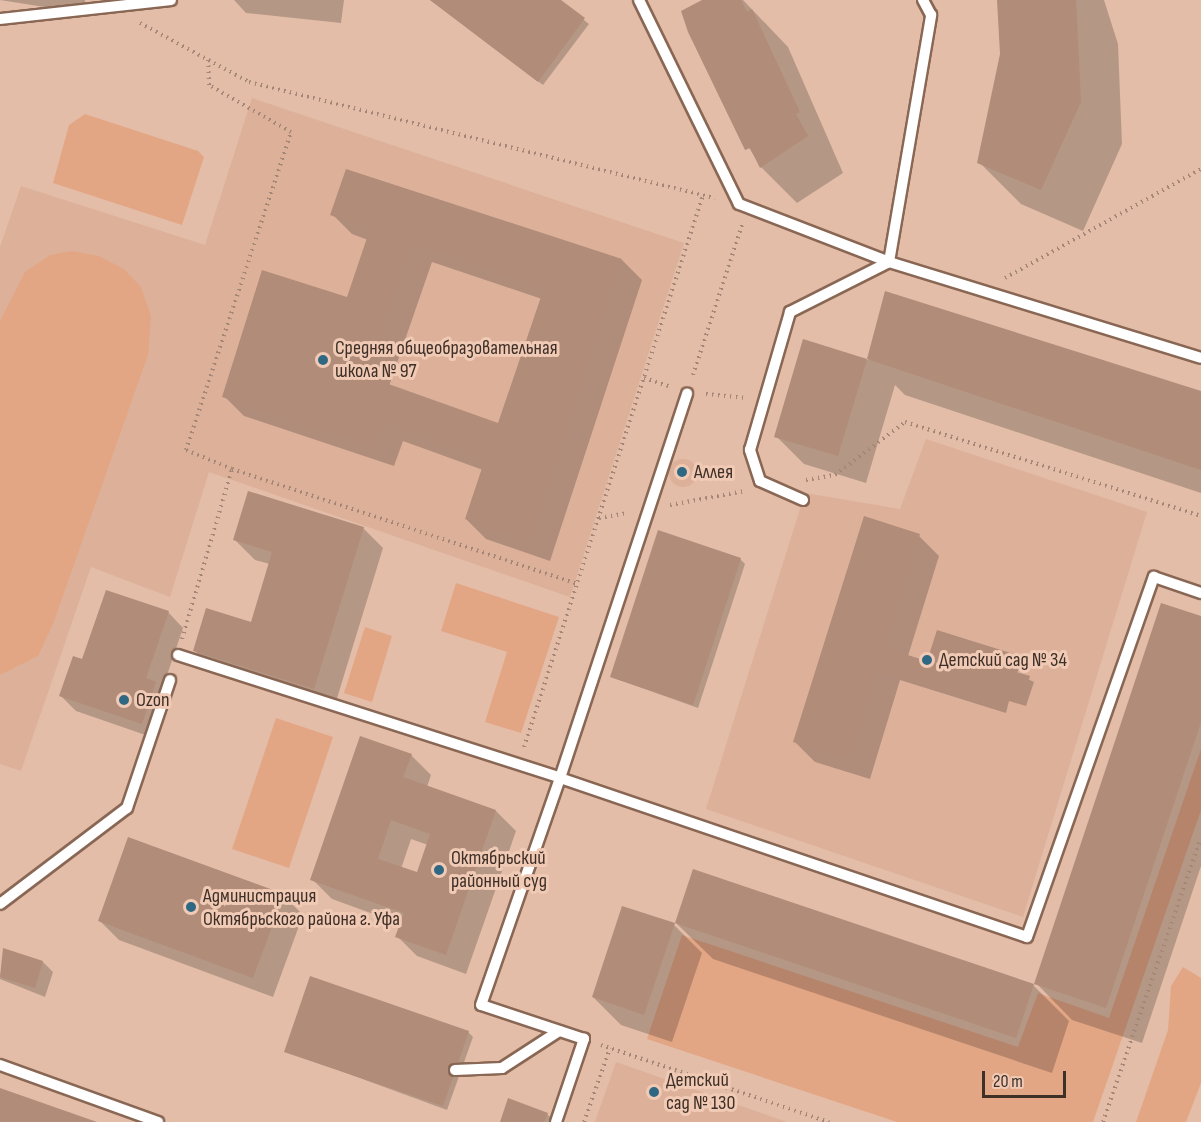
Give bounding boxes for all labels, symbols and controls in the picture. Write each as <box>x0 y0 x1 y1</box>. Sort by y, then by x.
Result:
place label: Средняя общеобразовательная школа № 97 <box>335 336 557 383</box>
marker: Средняя общеобразовательная школа № 97 <box>316 353 330 367</box>
place label: Аллея <box>694 460 733 484</box>
marker: Аллея <box>675 465 689 479</box>
place label: Детский сад № 34 <box>939 648 1067 672</box>
marker: Детский сад № 34 <box>920 653 934 667</box>
place label: Ozon <box>136 688 170 712</box>
marker: Ozon <box>117 693 131 707</box>
place label: Октябрьский районный суд <box>451 846 547 893</box>
marker: Октябрьский районный суд <box>432 863 446 877</box>
place label: Администрация Октябрьского района г. Уфа <box>203 884 400 931</box>
marker: Администрация Октябрьского района г. Уфа <box>184 900 198 914</box>
scale bar <box>985 1059 1069 1097</box>
place label: Детский сад № 130 <box>666 1068 735 1115</box>
text: 20 m <box>993 1071 1023 1092</box>
marker: Детский сад № 130 <box>647 1085 661 1099</box>

